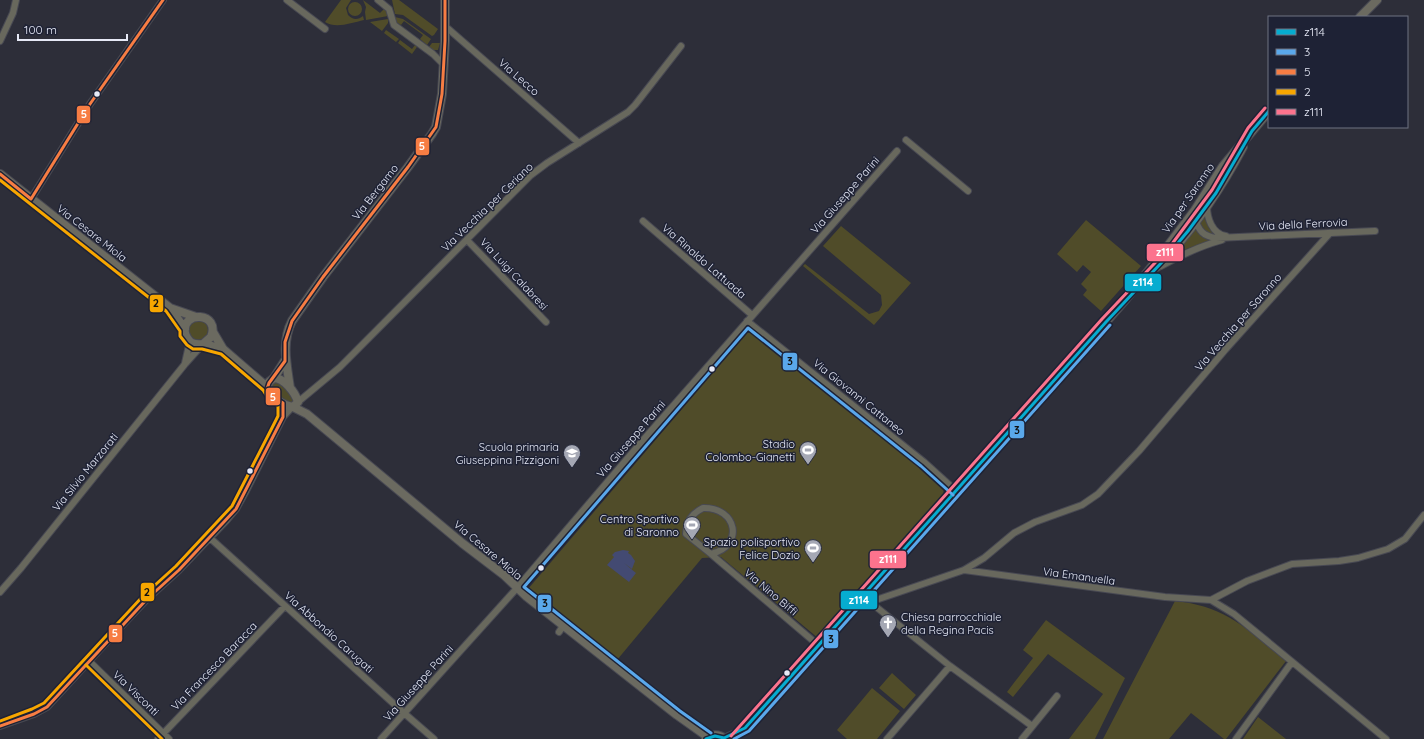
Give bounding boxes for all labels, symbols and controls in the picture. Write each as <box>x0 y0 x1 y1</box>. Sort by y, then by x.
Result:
scale bar <box>18 16 127 42</box>
legend <box>1268 16 1408 128</box>
text: 100 m <box>24 22 57 37</box>
text: z114 <box>1304 24 1325 39</box>
text: 3 <box>1304 44 1310 59</box>
street label: Via Lecco <box>496 55 543 99</box>
text: 5 <box>1304 64 1311 79</box>
text: 2 <box>1304 84 1311 99</box>
unlabelled marker <box>92 89 102 99</box>
text: z111 <box>1304 104 1323 119</box>
line badge: 5 <box>76 105 91 124</box>
text: 5 <box>81 107 87 121</box>
line badge: 5 <box>415 137 430 156</box>
text: 5 <box>419 139 425 153</box>
street label: Via Giuseppe Parini <box>808 153 882 237</box>
street label: Via Vecchia per Ceriano <box>438 159 536 254</box>
street label: Via per Saronno <box>1159 160 1218 236</box>
street label: Via Bergamo <box>349 161 401 223</box>
street label: Via Cesare Miola <box>54 201 130 265</box>
street label: Via della Ferrovia <box>1258 215 1348 233</box>
street label: Via Rinaldo Lattuada <box>659 221 749 301</box>
street label: Via Luigi Calabresi <box>477 235 551 313</box>
line badge: z111 <box>1146 243 1184 262</box>
text: z111 <box>1156 245 1174 259</box>
street label: Via Vecchia per Saronno <box>1192 270 1285 374</box>
line badge: z114 <box>1124 273 1162 292</box>
text: z114 <box>1133 275 1154 289</box>
line badge: 2 <box>149 294 164 313</box>
text: 2 <box>153 296 159 310</box>
line badge: 3 <box>782 352 798 371</box>
text: 3 <box>787 354 793 368</box>
street label: Via Giovanni Cattaneo <box>810 356 908 438</box>
unlabelled marker <box>707 364 717 374</box>
line badge: 5 <box>265 387 281 406</box>
text: 5 <box>270 390 276 404</box>
street label: Via Giuseppe Parini <box>594 397 668 481</box>
line badge: 3 <box>1009 420 1025 439</box>
text: 3 <box>1014 423 1020 437</box>
street label: Via Silvio Marzorati <box>49 430 121 514</box>
place label: Stadio Colombo-Gianetti <box>705 437 795 464</box>
place label: Scuola primaria Giuseppina Pizzigoni <box>456 440 559 467</box>
sports icon: Stadio Colombo-Gianetti <box>798 440 818 465</box>
school or university icon: Scuola primaria Giuseppina Pizzigoni <box>562 443 582 468</box>
unlabelled marker <box>245 466 255 476</box>
place label: Centro Sportivo di Saronno <box>600 512 679 539</box>
sports icon: Centro Sportivo di Saronno <box>682 515 702 540</box>
street label: Via Cesare Miola <box>451 517 525 583</box>
place label: Spazio polisportivo Felice Dozio <box>704 535 800 562</box>
sports icon: Spazio polisportivo Felice Dozio <box>803 538 823 563</box>
line badge: z111 <box>869 550 907 569</box>
text: z111 <box>879 552 897 566</box>
unlabelled marker <box>536 563 546 573</box>
street label: Via Emanuella <box>1042 564 1116 588</box>
street label: Via Nino Biffi <box>741 566 801 618</box>
line badge: 2 <box>140 582 155 602</box>
text: 2 <box>144 585 150 599</box>
street label: Via Abbondio Carugati <box>281 588 377 676</box>
line badge: z114 <box>840 590 878 610</box>
text: z114 <box>849 593 870 607</box>
line badge: 3 <box>537 594 552 613</box>
text: 3 <box>542 596 548 610</box>
place label: Chiesa parrocchiale della Regina Pacis <box>901 610 1001 637</box>
church icon: Chiesa parrocchiale della Regina Pacis <box>878 613 898 638</box>
street label: Via Francesco Baracca <box>168 619 260 713</box>
line badge: 5 <box>108 624 123 643</box>
text: 5 <box>112 626 118 640</box>
line badge: 3 <box>823 629 839 649</box>
text: 3 <box>828 632 834 646</box>
street label: Via Giuseppe Parini <box>380 642 456 724</box>
street label: Via Visconti <box>110 667 162 719</box>
unlabelled marker <box>782 668 792 678</box>

